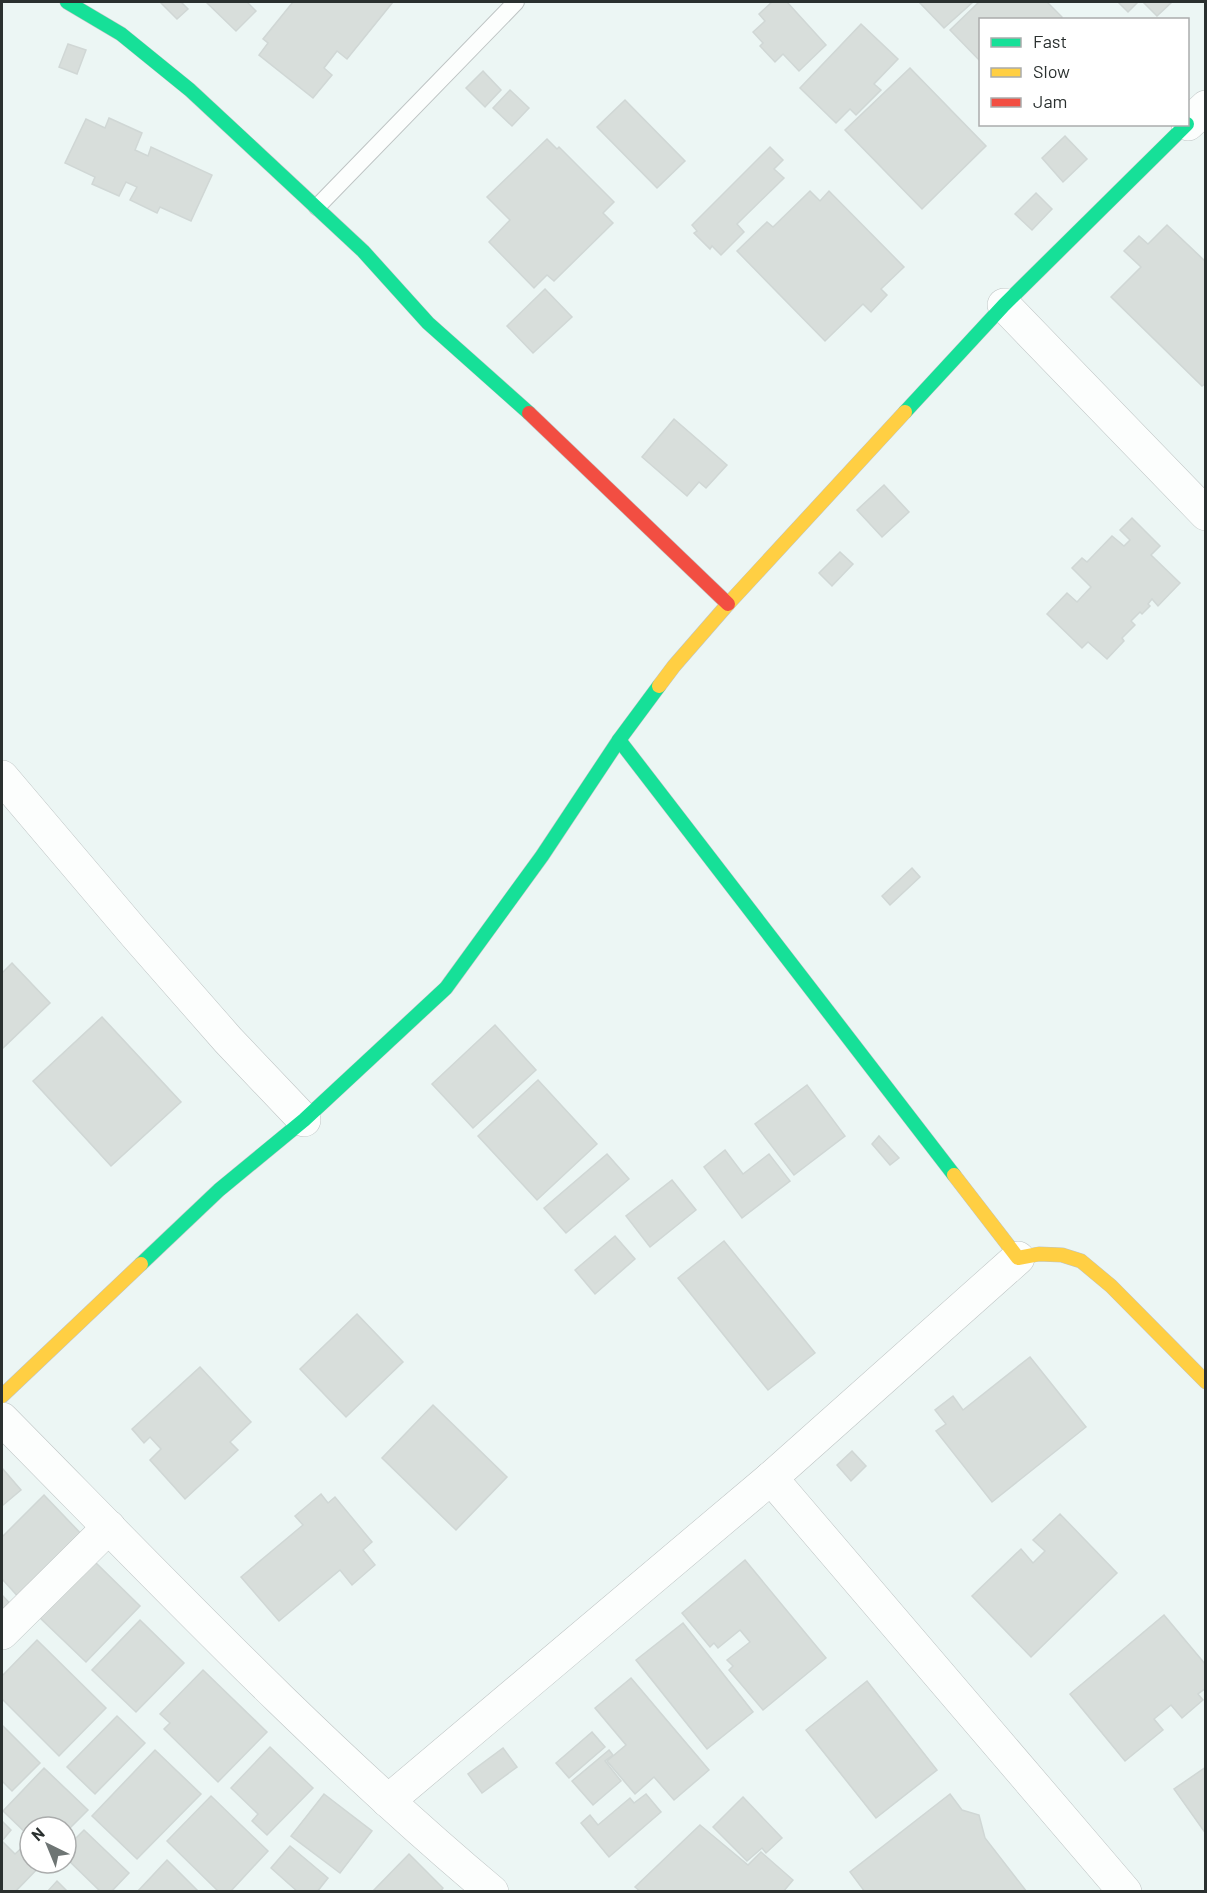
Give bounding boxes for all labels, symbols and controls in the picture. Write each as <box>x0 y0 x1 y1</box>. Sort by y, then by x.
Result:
legend <box>979 18 1189 126</box>
text: Fast <box>1033 30 1067 52</box>
text: Slow <box>1033 60 1070 82</box>
text: Jam <box>1033 90 1067 112</box>
north arrow <box>18 1815 78 1875</box>
text: N <box>27 1823 48 1844</box>

